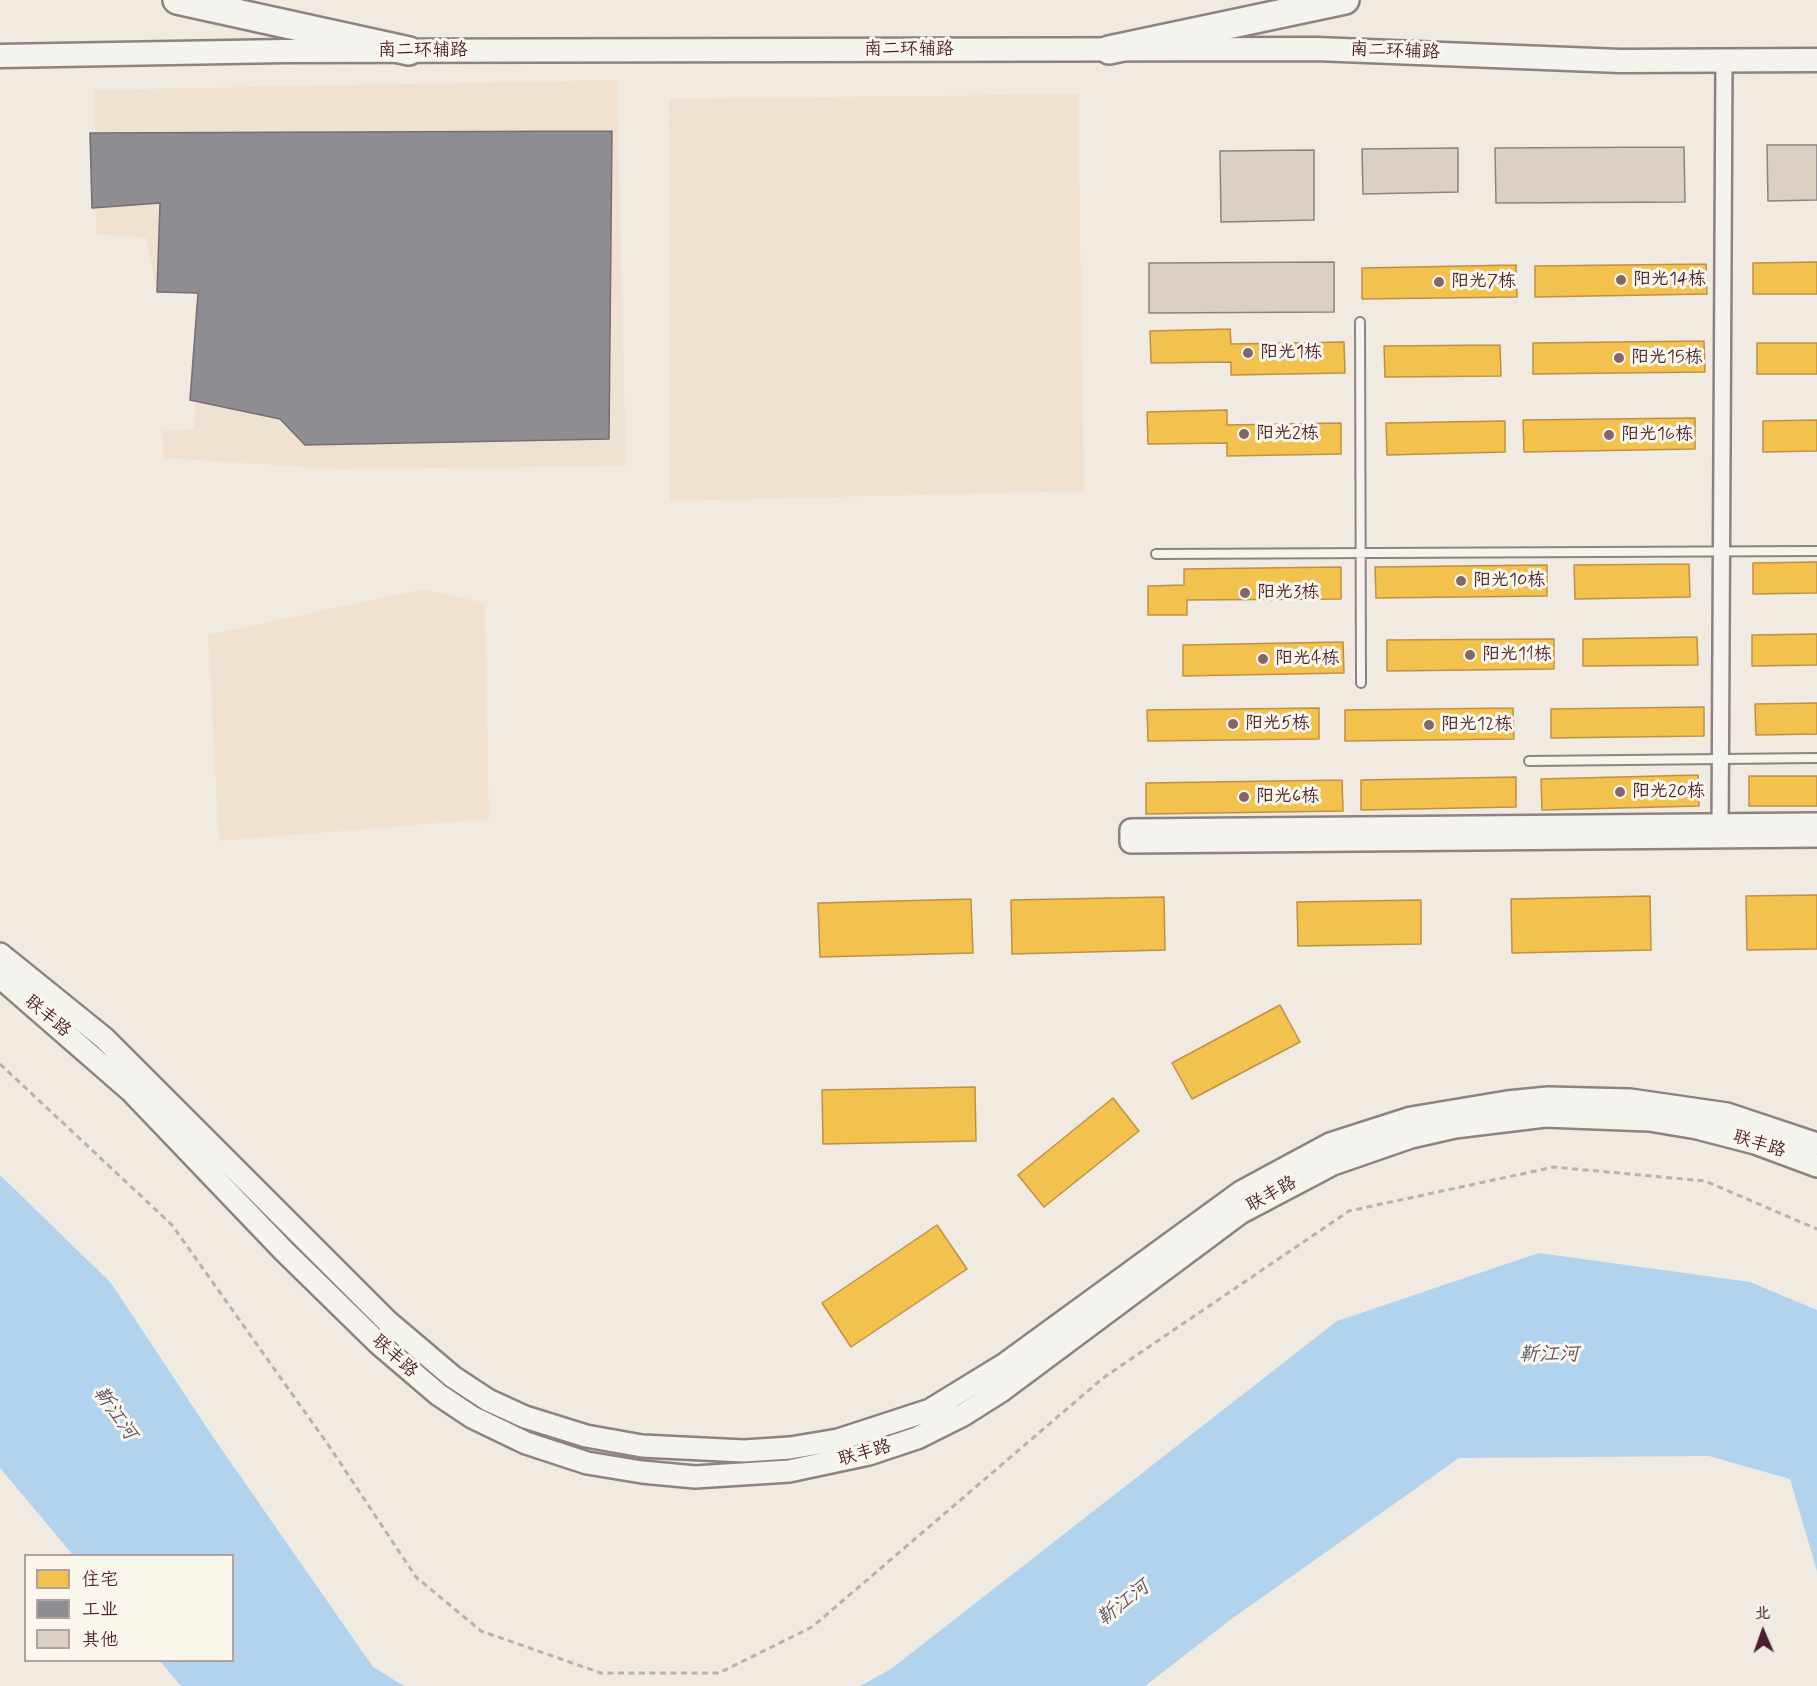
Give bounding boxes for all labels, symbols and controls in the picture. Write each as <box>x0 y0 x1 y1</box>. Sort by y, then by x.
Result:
street label: 南二环辅路 <box>864 39 954 61</box>
street label: 南二环辅路 <box>378 40 468 62</box>
street label: 南二环辅路 <box>1350 40 1440 64</box>
place label: 阳光14栋 <box>1633 269 1706 291</box>
place label: 阳光7栋 <box>1451 271 1516 293</box>
marker: 阳光14栋 <box>1614 273 1628 287</box>
marker: 阳光7栋 <box>1432 275 1446 289</box>
place label: 阳光1栋 <box>1260 342 1322 364</box>
marker: 阳光1栋 <box>1241 346 1255 360</box>
place label: 阳光15栋 <box>1631 347 1703 369</box>
marker: 阳光15栋 <box>1612 351 1626 365</box>
place label: 阳光2栋 <box>1256 423 1319 445</box>
place label: 阳光16栋 <box>1621 424 1693 446</box>
marker: 阳光2栋 <box>1237 427 1251 441</box>
marker: 阳光16栋 <box>1602 428 1616 442</box>
place label: 阳光10栋 <box>1473 570 1545 592</box>
marker: 阳光10栋 <box>1454 574 1468 588</box>
place label: 阳光3栋 <box>1257 582 1319 604</box>
marker: 阳光3栋 <box>1238 586 1252 600</box>
place label: 阳光11栋 <box>1482 644 1552 666</box>
place label: 阳光4栋 <box>1275 648 1339 670</box>
marker: 阳光11栋 <box>1463 648 1477 662</box>
marker: 阳光4栋 <box>1256 652 1270 666</box>
place label: 阳光5栋 <box>1245 713 1310 735</box>
place label: 阳光12栋 <box>1441 714 1513 736</box>
marker: 阳光5栋 <box>1226 717 1240 731</box>
marker: 阳光12栋 <box>1422 718 1436 732</box>
place label: 阳光20栋 <box>1632 781 1705 803</box>
marker: 阳光20栋 <box>1613 785 1627 799</box>
place label: 阳光6栋 <box>1256 786 1319 808</box>
marker: 阳光6栋 <box>1237 790 1251 804</box>
street label: 联丰路 <box>19 991 75 1043</box>
street label: 联丰路 <box>1730 1127 1788 1163</box>
street label: 联丰路 <box>1243 1172 1301 1218</box>
street label: 联丰路 <box>367 1331 421 1383</box>
water label: 靳江河 <box>1519 1344 1579 1368</box>
water label: 靳江河 <box>87 1383 141 1445</box>
street label: 联丰路 <box>836 1436 894 1472</box>
legend <box>24 1554 234 1662</box>
text: 住宅 <box>82 1568 118 1592</box>
water label: 靳江河 <box>1093 1576 1155 1632</box>
text: 工业 <box>82 1598 118 1622</box>
north arrow <box>1733 1602 1793 1662</box>
text: 北 <box>1754 1603 1771 1624</box>
text: 其他 <box>82 1628 118 1652</box>

